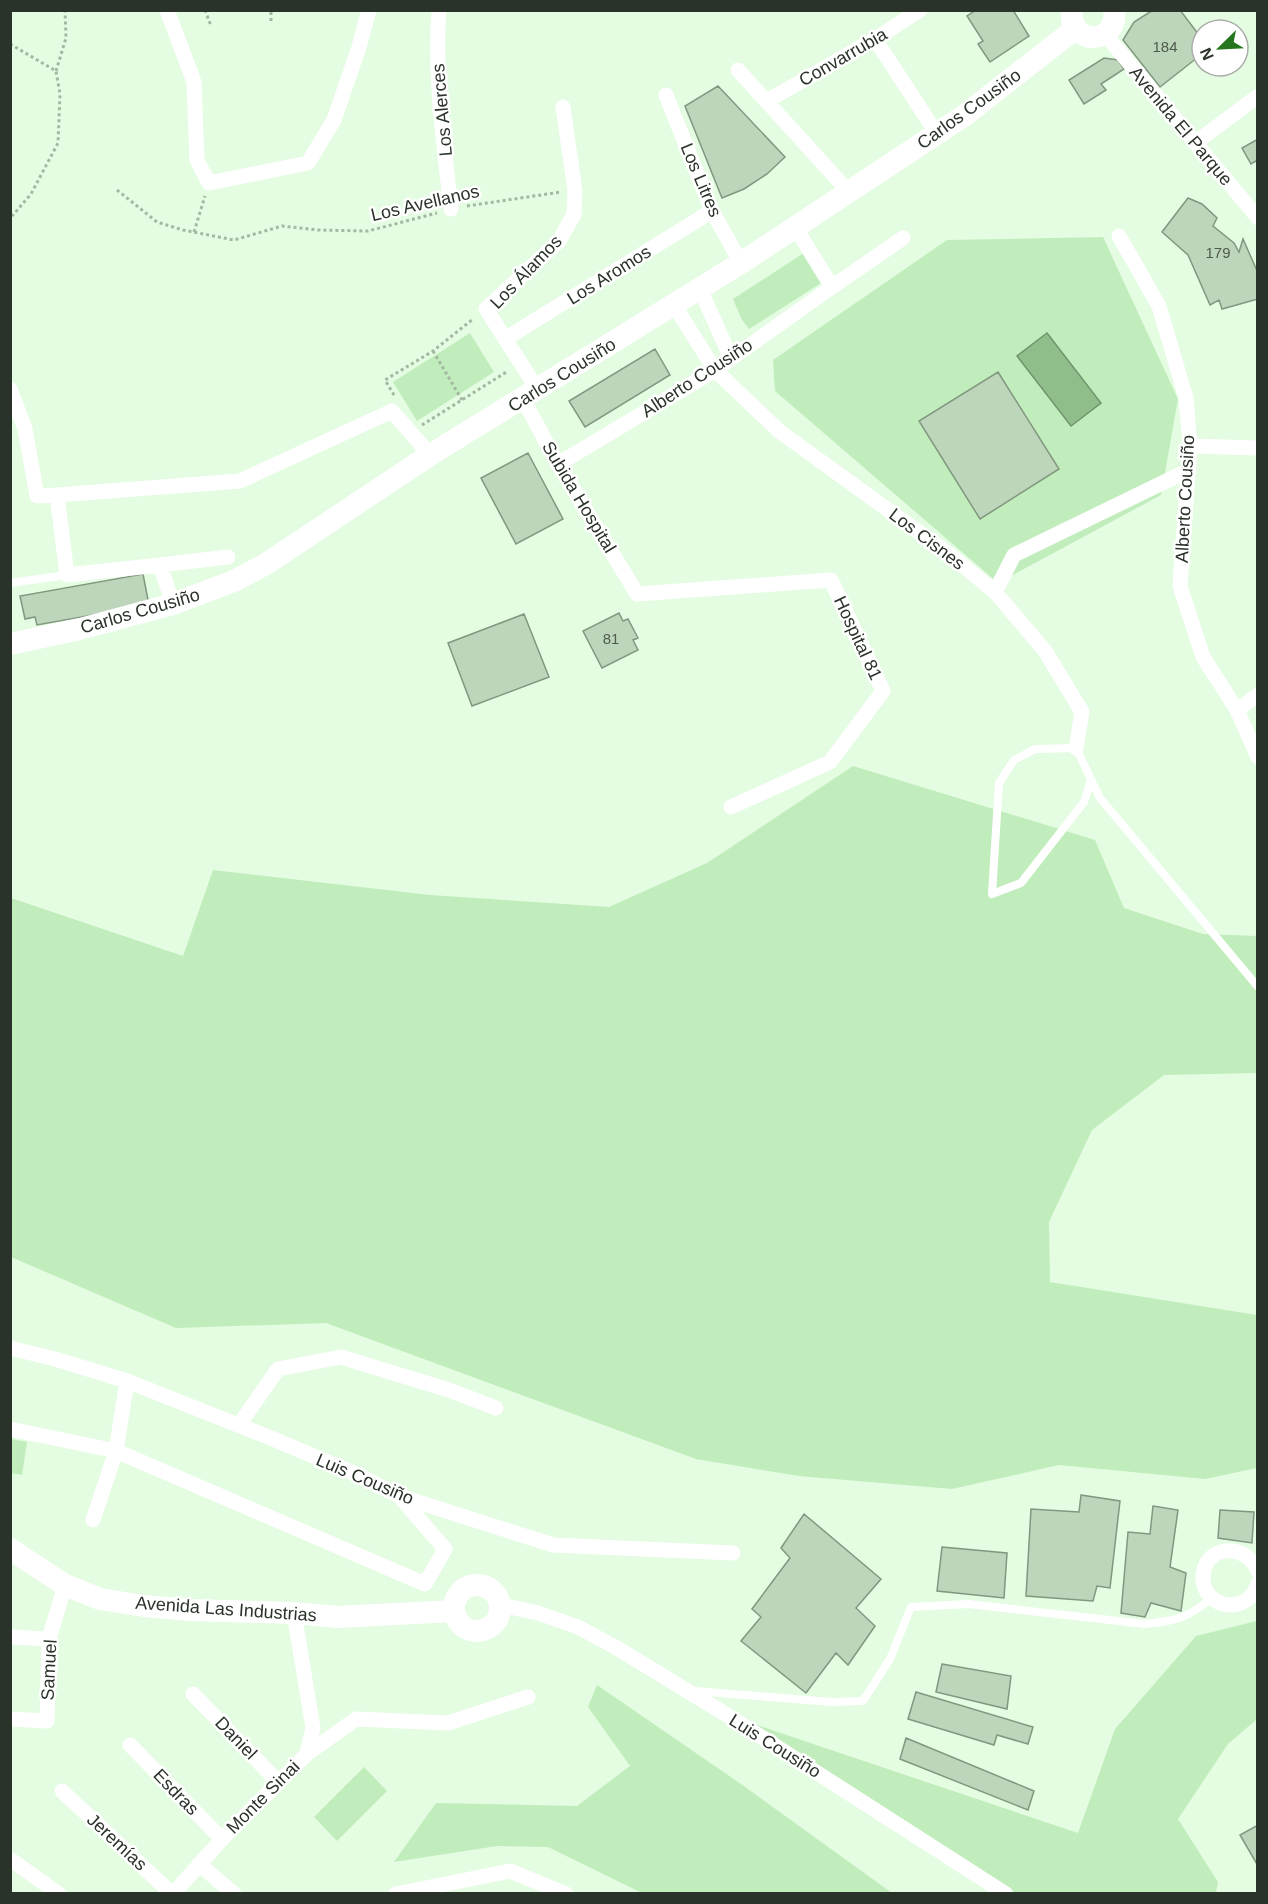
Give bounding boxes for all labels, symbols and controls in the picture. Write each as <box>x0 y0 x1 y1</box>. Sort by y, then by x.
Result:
north arrow <box>1190 18 1250 78</box>
street label: Convarrubia <box>796 23 891 90</box>
house number: 184 <box>1152 38 1178 55</box>
text: N <box>1197 45 1217 63</box>
street label: Los Alerces <box>428 63 456 157</box>
street label: Avenida El Parque <box>1126 63 1236 189</box>
street label: Carlos Cousiño <box>913 65 1025 153</box>
street label: Los Litres <box>677 140 725 220</box>
street label: Los Avellanos <box>369 181 481 225</box>
street label: Los Álamos <box>486 231 566 313</box>
street label: Los Aromos <box>563 241 655 309</box>
house number: 179 <box>1205 244 1231 261</box>
street label: Carlos Cousiño <box>505 334 619 416</box>
street label: Alberto Cousiño <box>638 335 756 421</box>
street label: Alberto Cousiño <box>1172 435 1198 563</box>
street label: Subida Hospital <box>538 438 620 556</box>
street label: Los Cisnes <box>885 504 969 574</box>
street label: Carlos Cousiño <box>78 584 202 638</box>
street label: Hospital 81 <box>830 593 886 683</box>
house number: 81 <box>603 630 619 647</box>
street label: Luis Cousiño <box>313 1449 417 1509</box>
street label: Avenida Las Industrias <box>135 1593 317 1625</box>
street label: Samuel <box>37 1639 61 1701</box>
street label: Luis Cousiño <box>726 1710 824 1782</box>
street label: Daniel <box>211 1713 261 1763</box>
street label: Monte Sinai <box>222 1756 304 1838</box>
street label: Esdras <box>149 1765 203 1819</box>
street label: Jeremías <box>83 1809 151 1875</box>

